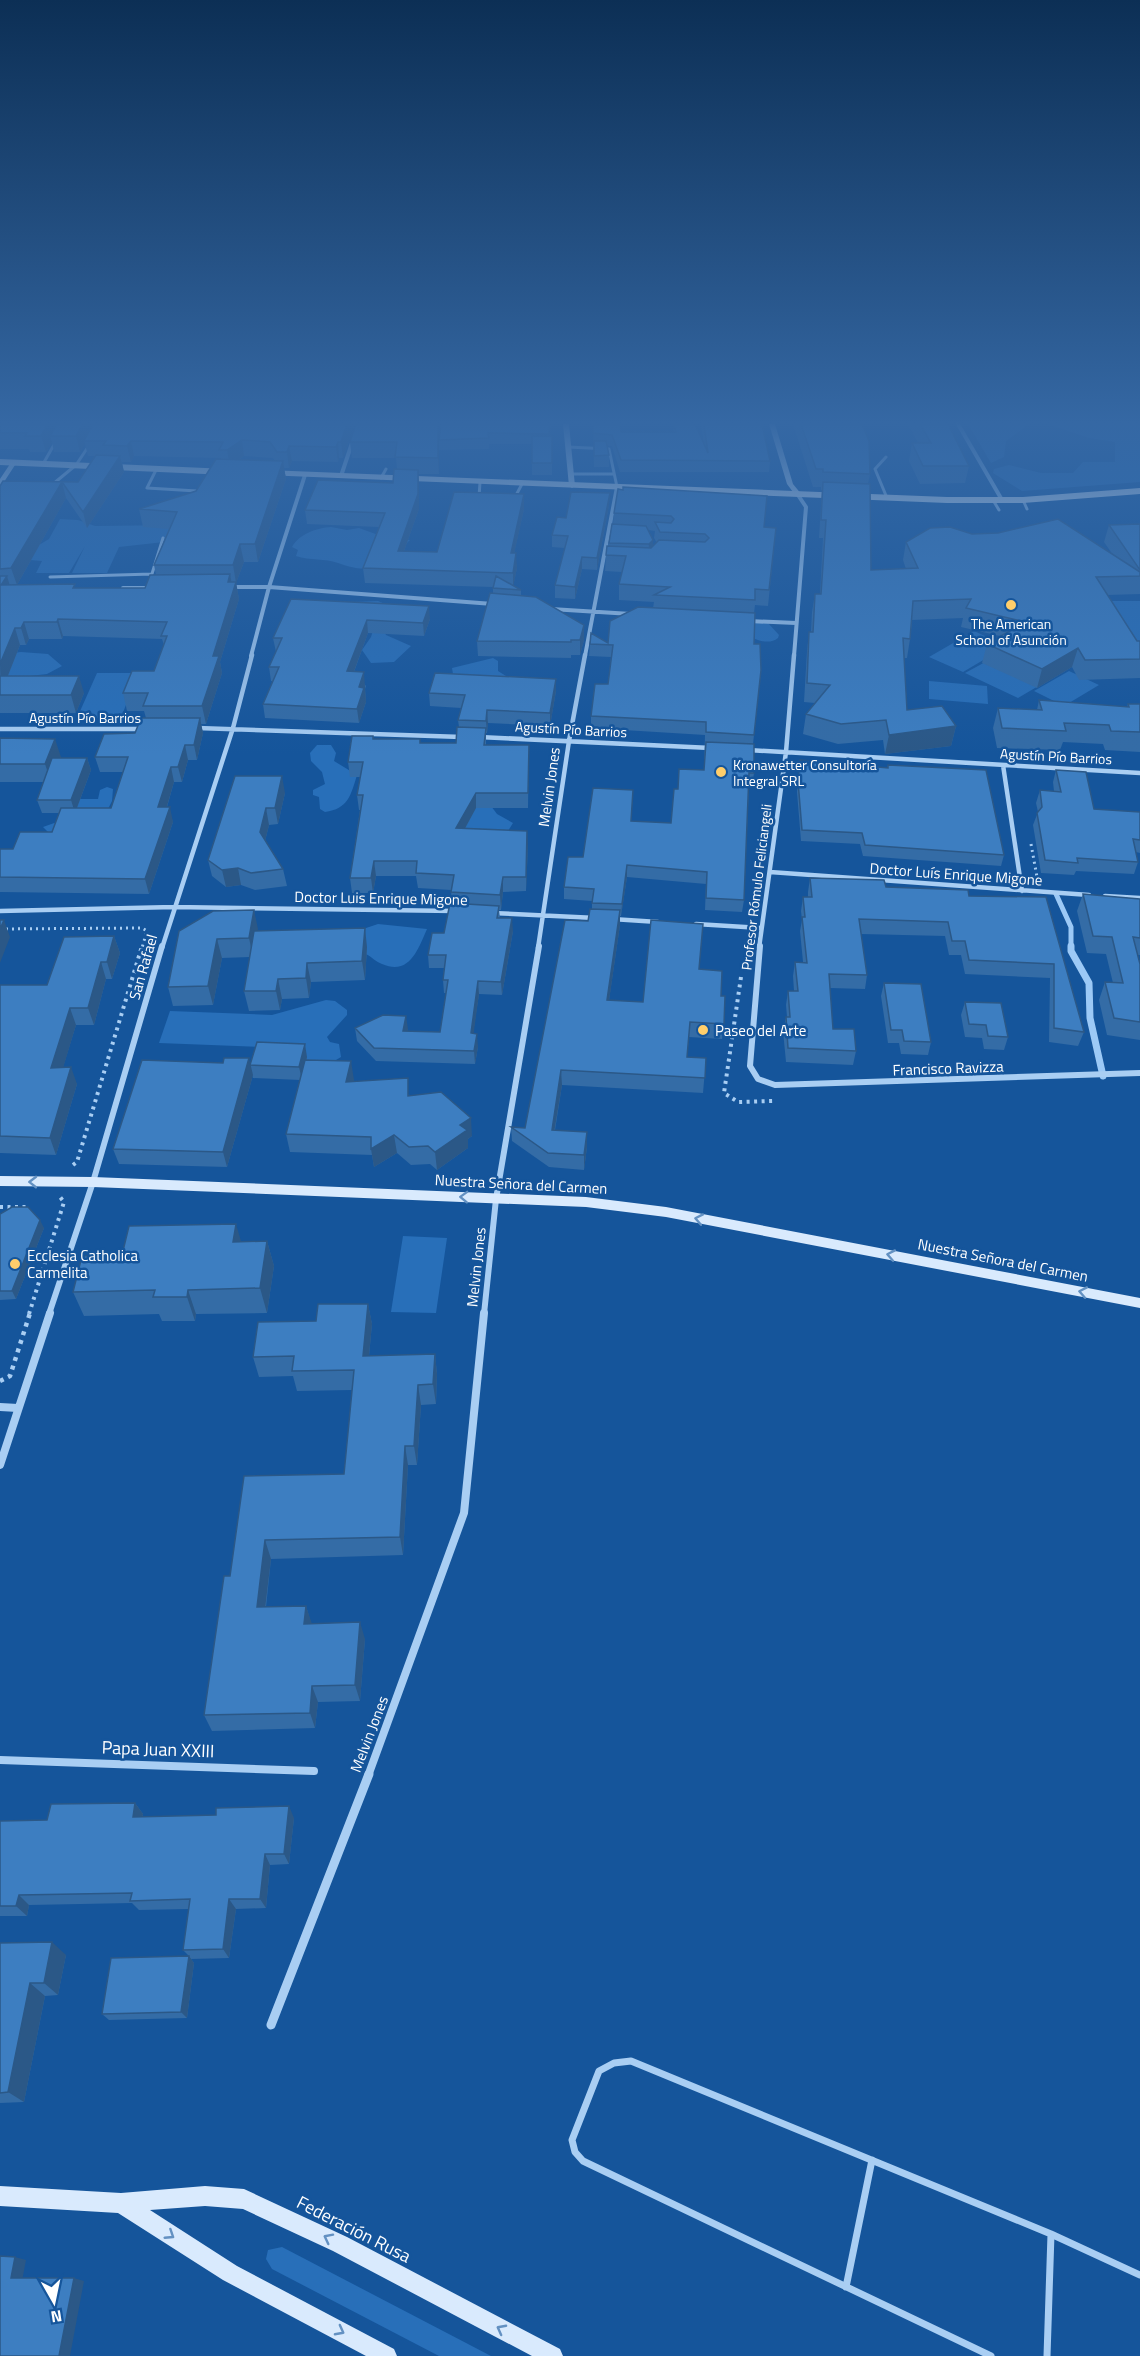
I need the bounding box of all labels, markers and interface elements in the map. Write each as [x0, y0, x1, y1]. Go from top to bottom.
marker: The American School of Asunción [1004, 598, 1018, 612]
place label: The American School of Asunción [955, 613, 1067, 650]
street label: Agustín Pío Barrios [29, 707, 141, 728]
street label: Agustín Pío Barrios [514, 716, 628, 742]
street label: Agustín Pío Barrios [999, 743, 1113, 769]
street label: Melvin Jones [532, 746, 566, 828]
place label: Kronawetter Consultoría Integral SRL [733, 754, 877, 791]
marker: Kronawetter Consultoría Integral SRL [714, 765, 728, 779]
street label: Profesor Rómulo Feliciangeli [735, 803, 777, 971]
street label: Doctor Luís Enrique Migone [869, 856, 1043, 892]
street label: Doctor Luis Enrique Migone [294, 885, 468, 911]
street label: San Rafael [123, 931, 163, 1003]
place label: Paseo del Arte [715, 1019, 806, 1042]
marker: Paseo del Arte [696, 1023, 710, 1037]
street label: Francisco Ravizza [892, 1055, 1004, 1081]
street label: Nuestra Señora del Carmen [434, 1168, 608, 1200]
one-way arrow [28, 1176, 37, 1188]
one-way arrow [459, 1191, 468, 1204]
one-way arrow [695, 1213, 704, 1225]
street label: Melvin Jones [460, 1226, 492, 1308]
street label: Nuestra Señora del Carmen [916, 1232, 1090, 1288]
place label: Ecclesia Catholica Carmelita [27, 1244, 138, 1284]
one-way arrow [886, 1249, 896, 1262]
marker: Ecclesia Catholica Carmelita [8, 1257, 22, 1271]
one-way arrow [1078, 1286, 1088, 1299]
street label: Melvin Jones [344, 1692, 394, 1776]
street label: Papa Juan XXIII [101, 1734, 215, 1764]
street label: Federación Rusa [292, 2189, 416, 2269]
one-way arrow [164, 2227, 175, 2238]
one-way arrow [324, 2234, 335, 2246]
north arrow [24, 2272, 84, 2332]
text: N [49, 2304, 64, 2330]
one-way arrow [333, 2324, 344, 2335]
one-way arrow [497, 2325, 507, 2336]

